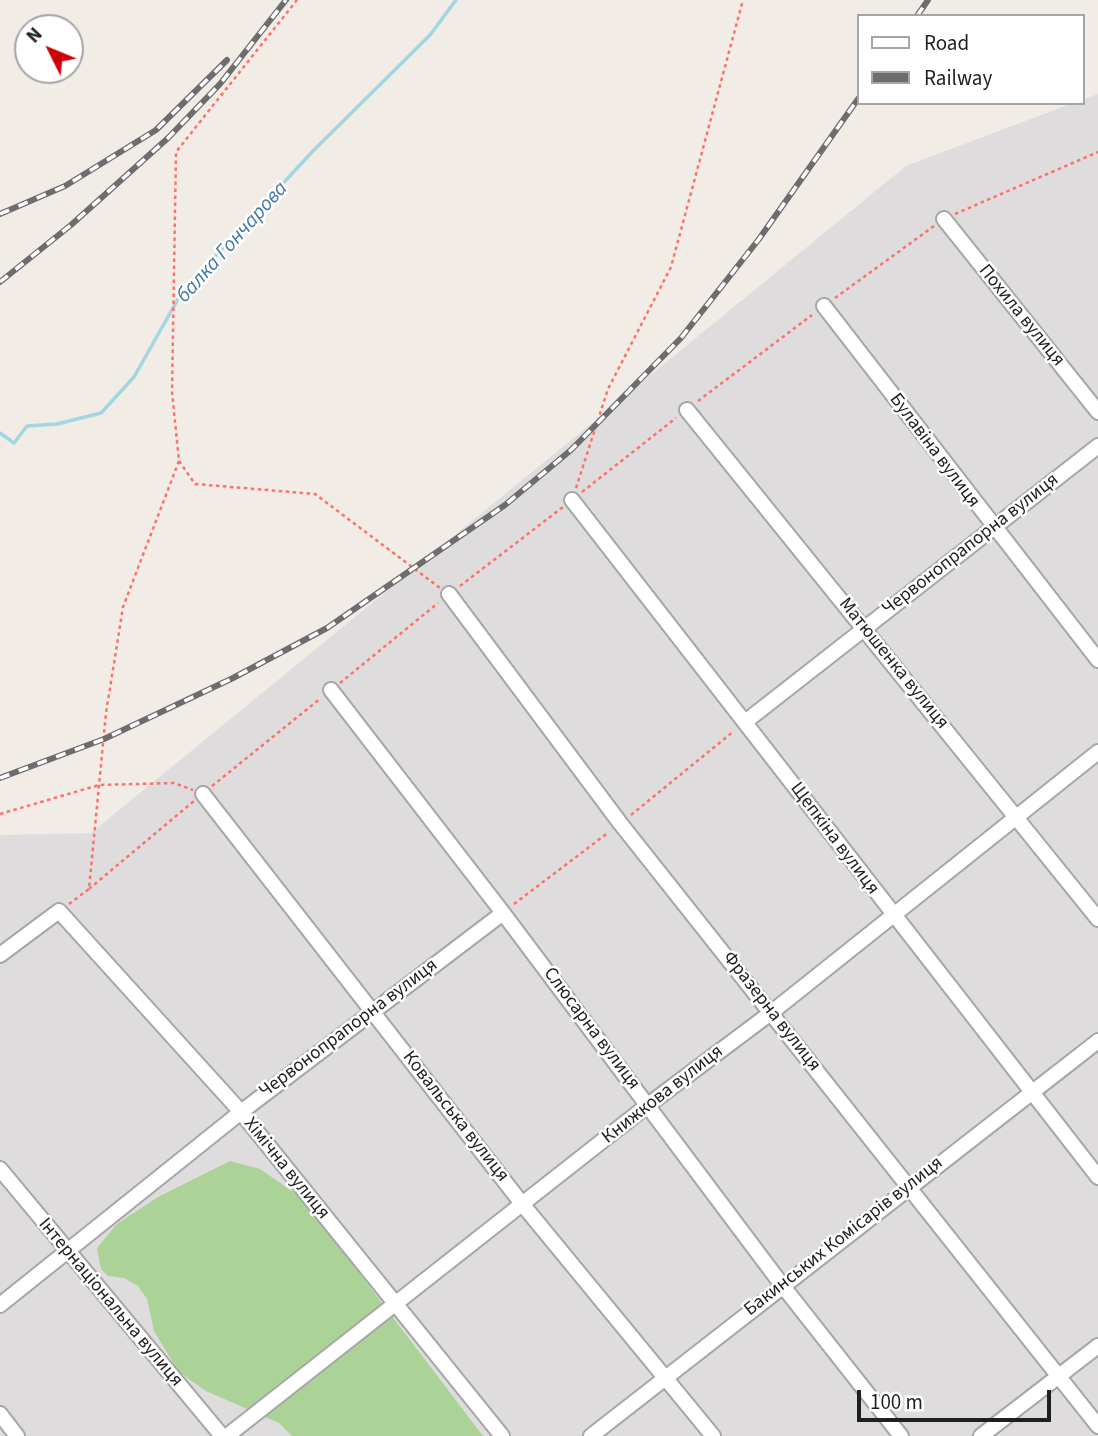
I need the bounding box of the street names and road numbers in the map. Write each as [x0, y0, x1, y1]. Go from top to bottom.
street label: Похила вулиця [973, 260, 1069, 372]
street label: Булавіна вулиця [884, 389, 984, 513]
street label: Червонопрапорна вулиця [878, 469, 1064, 621]
street label: Матюшенка вулиця [833, 594, 953, 734]
street label: Щепкіна вулиця [784, 778, 884, 900]
street label: Фразерна вулиця [717, 947, 825, 1077]
street label: Червонопрапорна вулиця [255, 954, 443, 1104]
street label: Слюсарна вулиця [538, 963, 644, 1095]
street label: Книжкова вулиця [598, 1041, 728, 1149]
street label: Ковальська вулиця [397, 1047, 513, 1187]
street label: Хімічна вулиця [238, 1113, 334, 1225]
street label: Бакинських Комісарів вулиця [740, 1152, 948, 1322]
street label: Інтернаціональна вулиця [33, 1214, 187, 1392]

